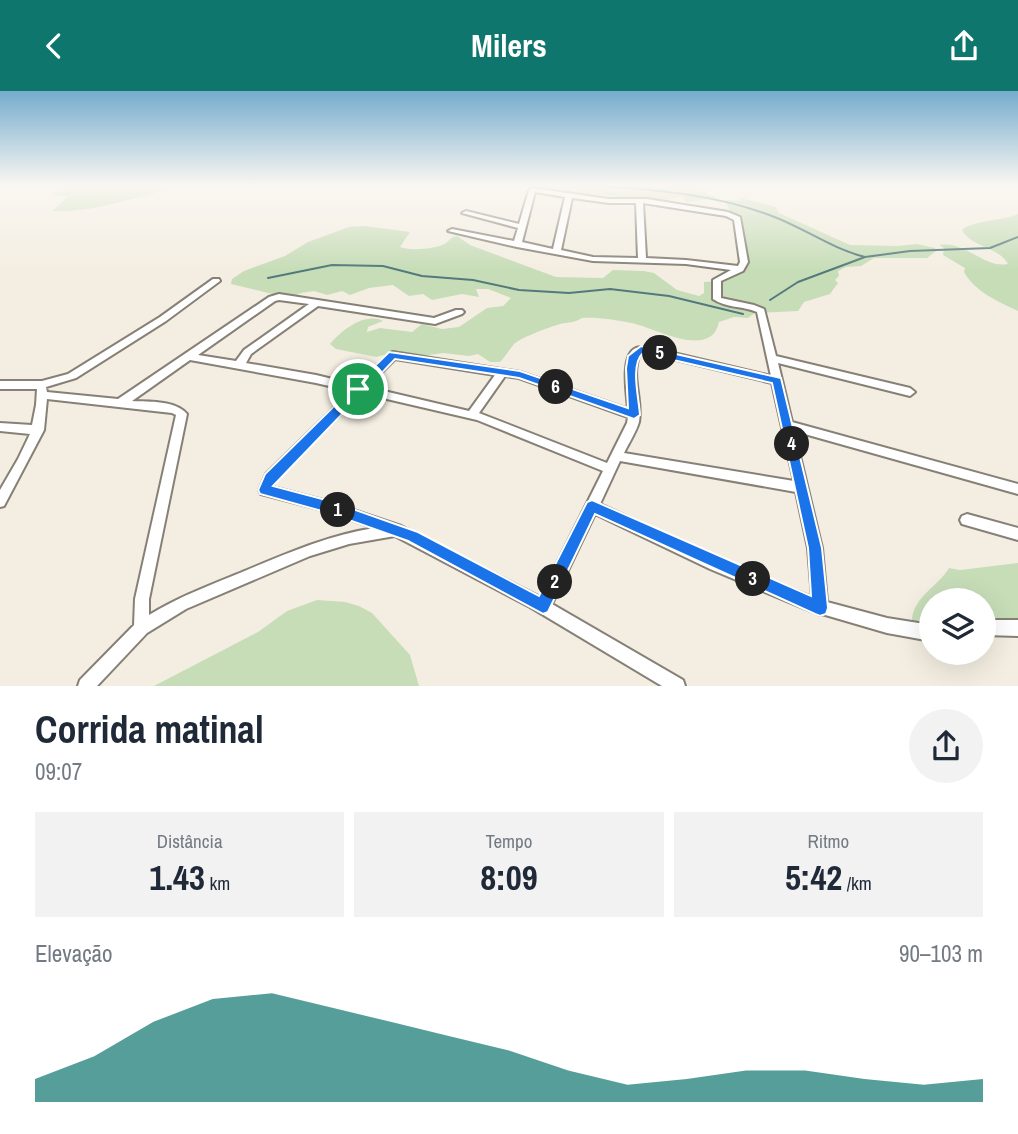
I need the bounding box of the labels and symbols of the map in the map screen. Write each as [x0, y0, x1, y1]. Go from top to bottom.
pin: 5 [642, 335, 678, 371]
pin [328, 359, 388, 419]
pin: 6 [538, 369, 574, 405]
pin: 4 [774, 427, 810, 461]
pin: 1 [320, 493, 356, 527]
pin: 3 [736, 561, 770, 596]
pin: 2 [538, 565, 572, 599]

